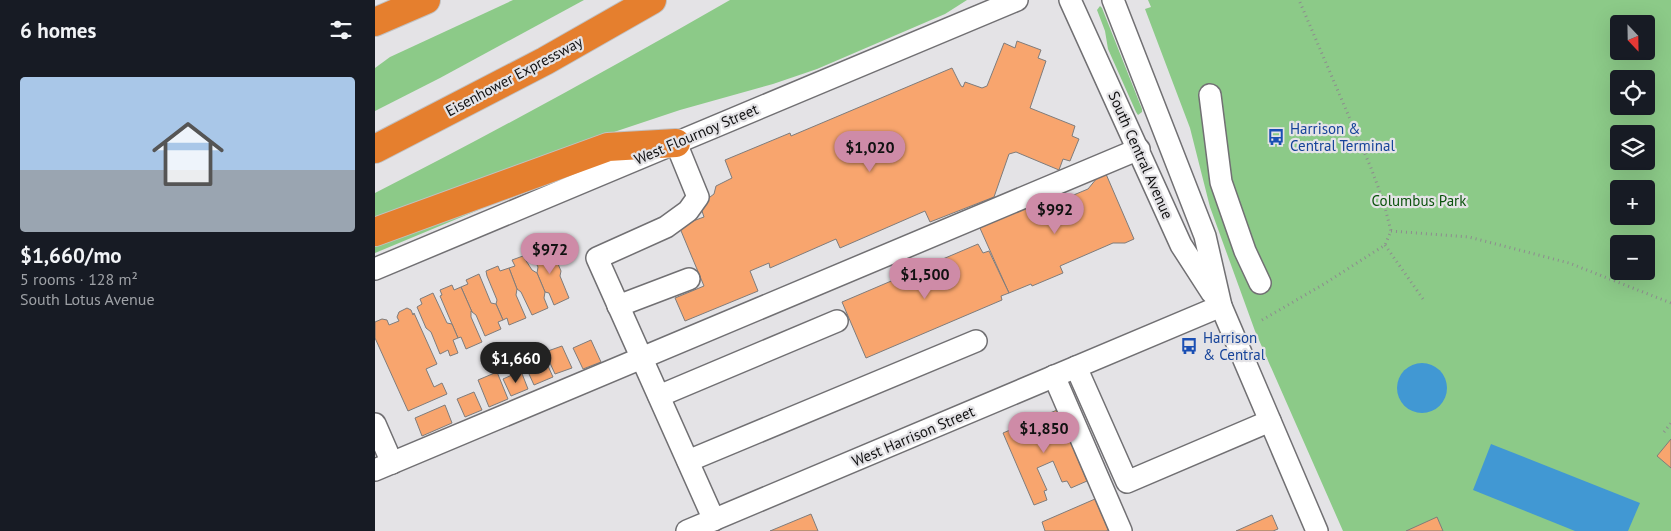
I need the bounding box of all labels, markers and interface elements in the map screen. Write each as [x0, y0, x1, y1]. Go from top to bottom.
north arrow [1610, 15, 1655, 60]
map controls [1610, 15, 1655, 280]
icon: filters [327, 16, 355, 44]
text: 6 homes [20, 17, 96, 44]
street label: Eisenhower Expressway [442, 32, 586, 120]
button: locate [1610, 70, 1655, 115]
street label: South Central Avenue [1104, 88, 1178, 222]
street label: West Flournoy Street [631, 99, 761, 169]
icon: home [143, 109, 233, 199]
place label: Harrison & Central Terminal [1290, 119, 1395, 155]
button: layers [1610, 125, 1655, 170]
bus stop icon: Harrison & Central Terminal [1266, 127, 1286, 147]
pin: $1,020 [829, 130, 911, 173]
text: $1,020 [845, 137, 895, 157]
button: + [1610, 180, 1655, 225]
park label: Columbus Park [1372, 191, 1467, 210]
pin: $992 [1025, 192, 1085, 235]
text: $992 [1037, 199, 1073, 219]
pin: $972 [520, 232, 580, 275]
button: − [1610, 235, 1655, 280]
text: $972 [532, 239, 568, 259]
text: $1,660/mo [20, 242, 122, 269]
pin: $1,500 [884, 258, 966, 300]
text: $1,500 [900, 264, 950, 284]
text: 5 rooms · 128 m² [20, 269, 138, 289]
text: South Lotus Avenue [20, 289, 155, 309]
place label: Harrison & Central [1203, 328, 1266, 364]
bus stop icon: Harrison & Central [1179, 336, 1199, 356]
pin: $1,660 [475, 342, 557, 384]
text: $1,660 [491, 348, 541, 368]
street label: West Harrison Street [849, 402, 977, 470]
pin: $1,850 [1003, 412, 1085, 454]
text: $1,850 [1019, 418, 1069, 438]

